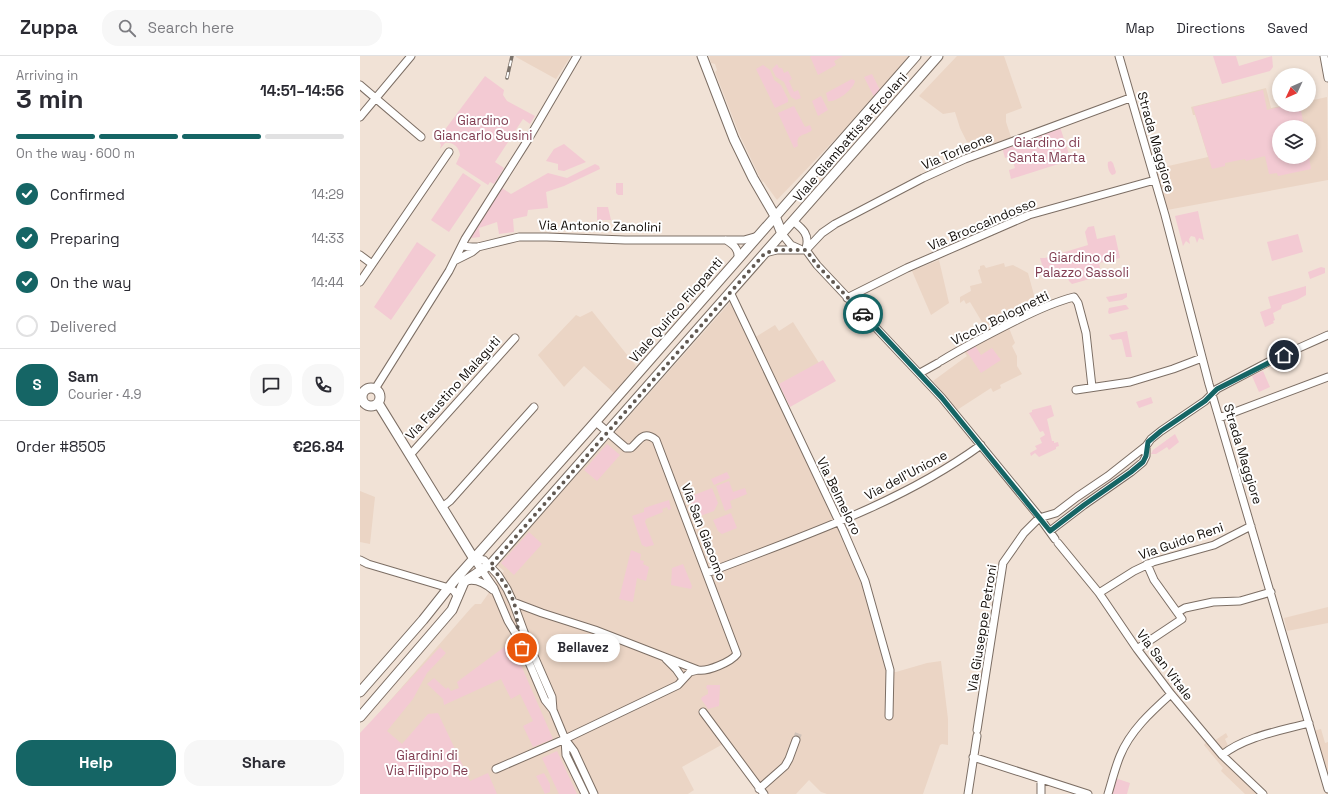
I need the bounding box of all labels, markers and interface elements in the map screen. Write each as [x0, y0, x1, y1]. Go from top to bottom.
search box [102, 10, 382, 46]
text: Zuppa [20, 15, 78, 40]
icon: search [116, 17, 138, 39]
text: Search here [148, 18, 234, 37]
text: Map [1125, 19, 1155, 37]
text: Directions [1177, 19, 1245, 37]
text: Saved [1267, 19, 1308, 37]
text: Arriving in [16, 67, 78, 84]
north arrow [1272, 68, 1316, 112]
map controls [1272, 68, 1316, 164]
street label: Viale Giambattista Ercolani [789, 69, 911, 205]
text: 14:51–14:56 [260, 81, 344, 100]
text: 3 min [16, 82, 84, 116]
street label: Strada Maggiore [1134, 90, 1178, 194]
park label: Giardino Giancarlo Susini [433, 112, 533, 144]
button: layers [1272, 120, 1316, 164]
street label: Via Torleone [919, 128, 995, 174]
park label: Giardino di Santa Marta [1008, 134, 1086, 166]
text: On the way · 600 m [16, 145, 135, 162]
icon: check [16, 183, 38, 205]
text: Confirmed [50, 185, 125, 204]
text: 14:29 [311, 186, 344, 203]
street label: Via Broccaindosso [925, 194, 1039, 254]
street label: Via Antonio Zanolini [539, 216, 661, 236]
icon: check [16, 227, 38, 249]
text: Preparing [50, 229, 120, 248]
text: 14:33 [311, 230, 344, 247]
park label: Giardino di Palazzo Sassoli [1035, 249, 1129, 281]
street label: Viale Quirico Filopanti [626, 254, 726, 366]
icon: check [16, 271, 38, 293]
text: On the way [50, 273, 131, 292]
text: 14:44 [311, 274, 344, 291]
street label: Vicolo Bolognetti [948, 287, 1052, 349]
courier [843, 294, 883, 334]
icon: car [852, 303, 874, 325]
text: Delivered [50, 317, 117, 336]
street label: Via Faustino Malaguti [402, 332, 504, 444]
pin [1267, 338, 1301, 372]
icon: home [1273, 344, 1295, 366]
button: chat [250, 364, 292, 406]
button: phone [302, 364, 344, 406]
text: Sam [68, 367, 99, 386]
text: S [32, 375, 42, 394]
text: Courier · 4.9 [68, 386, 142, 403]
street label: Strada Maggiore [1220, 402, 1266, 506]
text: Order #8505 [16, 437, 106, 456]
text: €26.84 [293, 437, 344, 456]
street label: Via dell'Unione [862, 446, 950, 504]
street label: Via Belmeloro [813, 454, 865, 538]
street label: Via San Giacomo [678, 481, 730, 583]
street label: Via Guido Reni [1136, 519, 1226, 563]
street label: Via Giuseppe Petroni [964, 563, 1000, 693]
street label: Via San Vitale [1133, 626, 1197, 704]
pin [505, 631, 539, 665]
callout: Bellavez [546, 634, 620, 662]
icon: bag [511, 637, 533, 659]
text: Bellavez [557, 639, 609, 656]
button: Help [16, 740, 176, 786]
button: Share [184, 740, 344, 786]
park label: Giardini di Via Filippo Re [386, 747, 468, 779]

